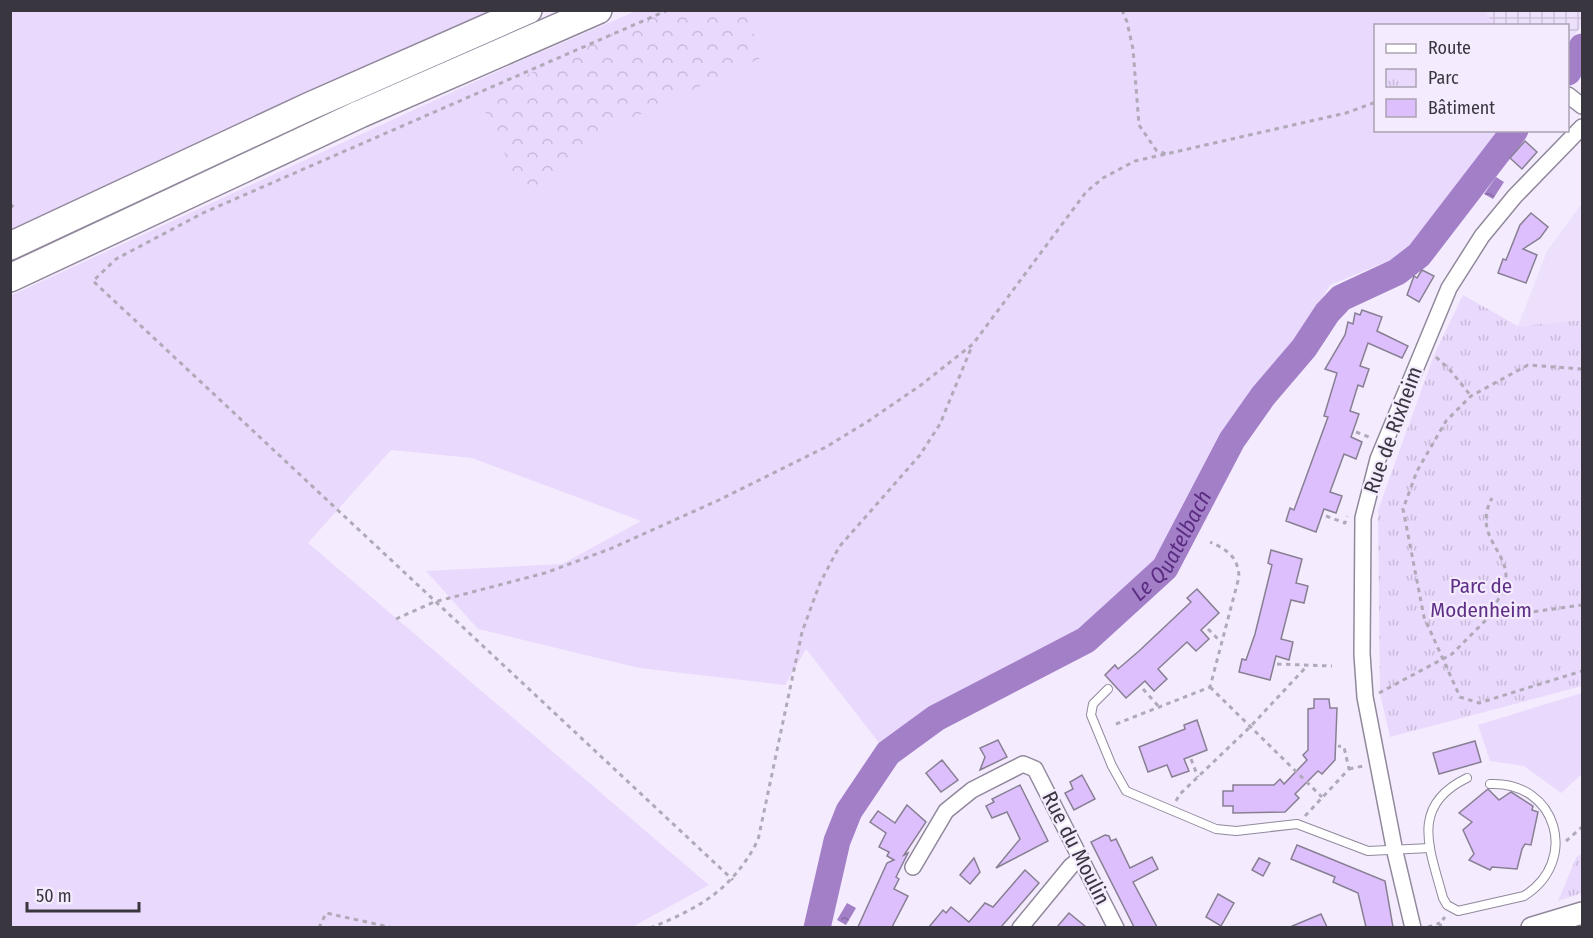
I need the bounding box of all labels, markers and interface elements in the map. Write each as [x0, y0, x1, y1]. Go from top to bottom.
legend [1374, 24, 1569, 132]
text: Route [1428, 37, 1471, 59]
text: Parc [1428, 67, 1459, 89]
text: Bâtiment [1428, 97, 1495, 119]
street label: Rue de Rixheim [1358, 363, 1428, 497]
water label: Le Quatelbach [1125, 486, 1217, 607]
park label: Parc de Modenheim [1430, 573, 1532, 623]
street label: Rue du Moulin [1036, 787, 1116, 909]
scale bar [27, 875, 140, 913]
text: 50 m [36, 885, 72, 907]

